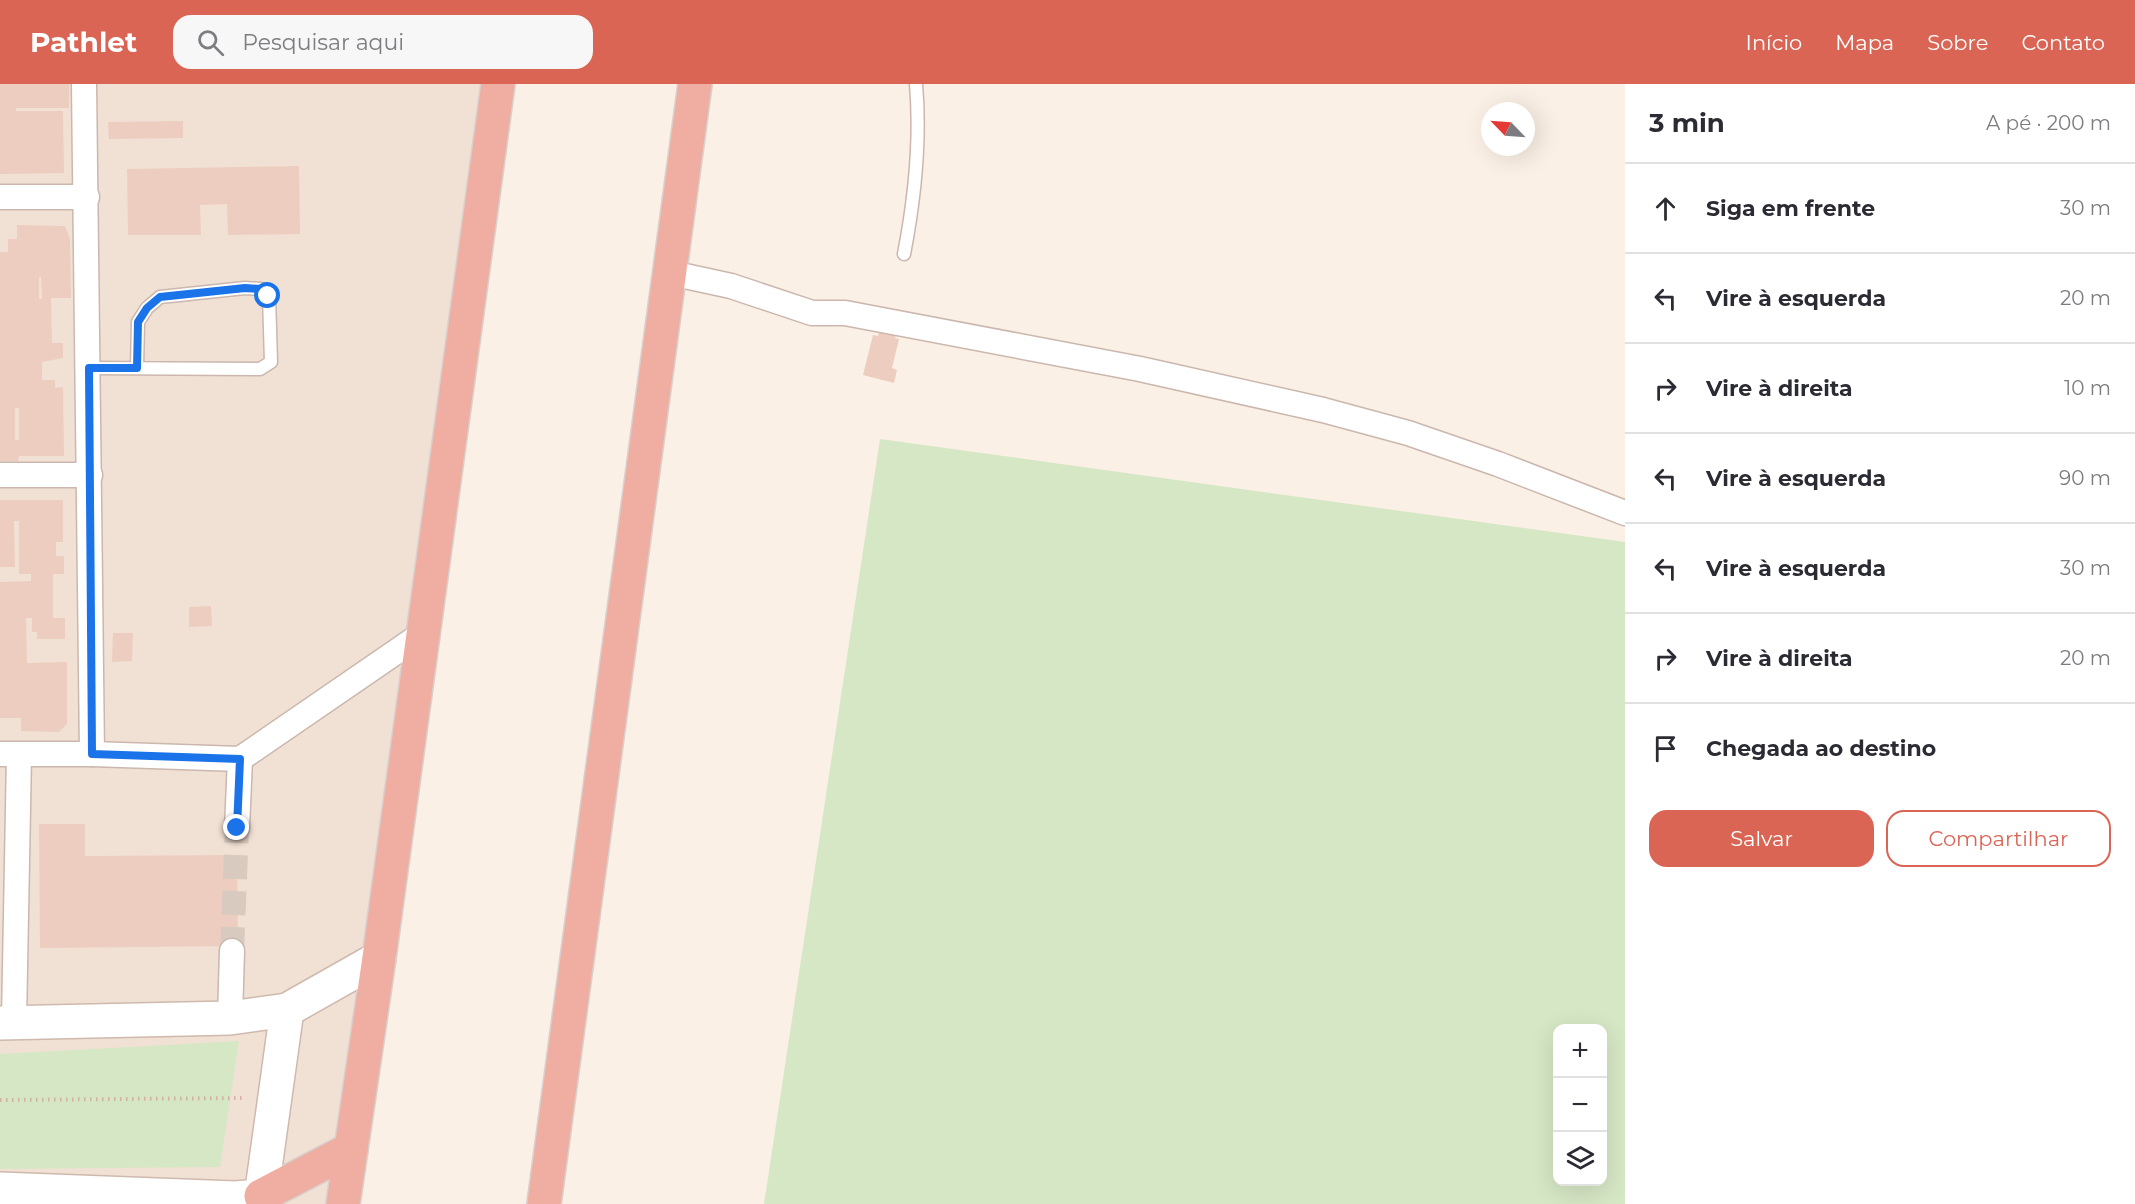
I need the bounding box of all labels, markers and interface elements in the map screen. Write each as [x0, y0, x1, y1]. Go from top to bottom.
search box [173, 15, 593, 69]
text: Pathlet [30, 25, 137, 59]
icon: search [194, 26, 227, 59]
text: Pesquisar aqui [242, 29, 404, 56]
text: Início [1746, 30, 1802, 55]
text: Mapa [1835, 30, 1894, 55]
text: Sobre [1927, 30, 1988, 55]
text: Contato [2021, 30, 2105, 55]
north arrow [1481, 102, 1535, 156]
text: 3 min [1649, 107, 1725, 139]
text: A pé · 200 m [1986, 111, 2111, 135]
icon: ahead [1649, 192, 1682, 225]
text: Siga em frente [1706, 195, 1875, 222]
text: 30 m [2060, 196, 2111, 220]
route start [254, 282, 280, 308]
icon: left [1649, 282, 1682, 315]
text: Vire à esquerda [1706, 285, 1886, 312]
text: 20 m [2060, 286, 2111, 310]
icon: right [1649, 372, 1682, 405]
text: Vire à direita [1706, 375, 1853, 402]
text: 10 m [2064, 376, 2111, 400]
icon: left [1649, 462, 1682, 495]
text: Vire à esquerda [1706, 465, 1886, 492]
text: 90 m [2059, 466, 2111, 490]
icon: left [1649, 552, 1682, 585]
text: Vire à esquerda [1706, 555, 1886, 582]
text: 30 m [2060, 556, 2111, 580]
icon: right [1649, 642, 1682, 675]
text: Vire à direita [1706, 645, 1853, 672]
text: 20 m [2060, 646, 2111, 670]
icon: arrive [1649, 732, 1682, 765]
text: Chegada ao destino [1706, 735, 1936, 762]
button: Salvar [1649, 810, 1874, 867]
button: Compartilhar [1886, 810, 2111, 867]
route end [223, 814, 249, 840]
map controls [1553, 1024, 1607, 1186]
button: + [1553, 1024, 1607, 1078]
button: − [1553, 1078, 1607, 1132]
button: layers [1553, 1132, 1607, 1186]

